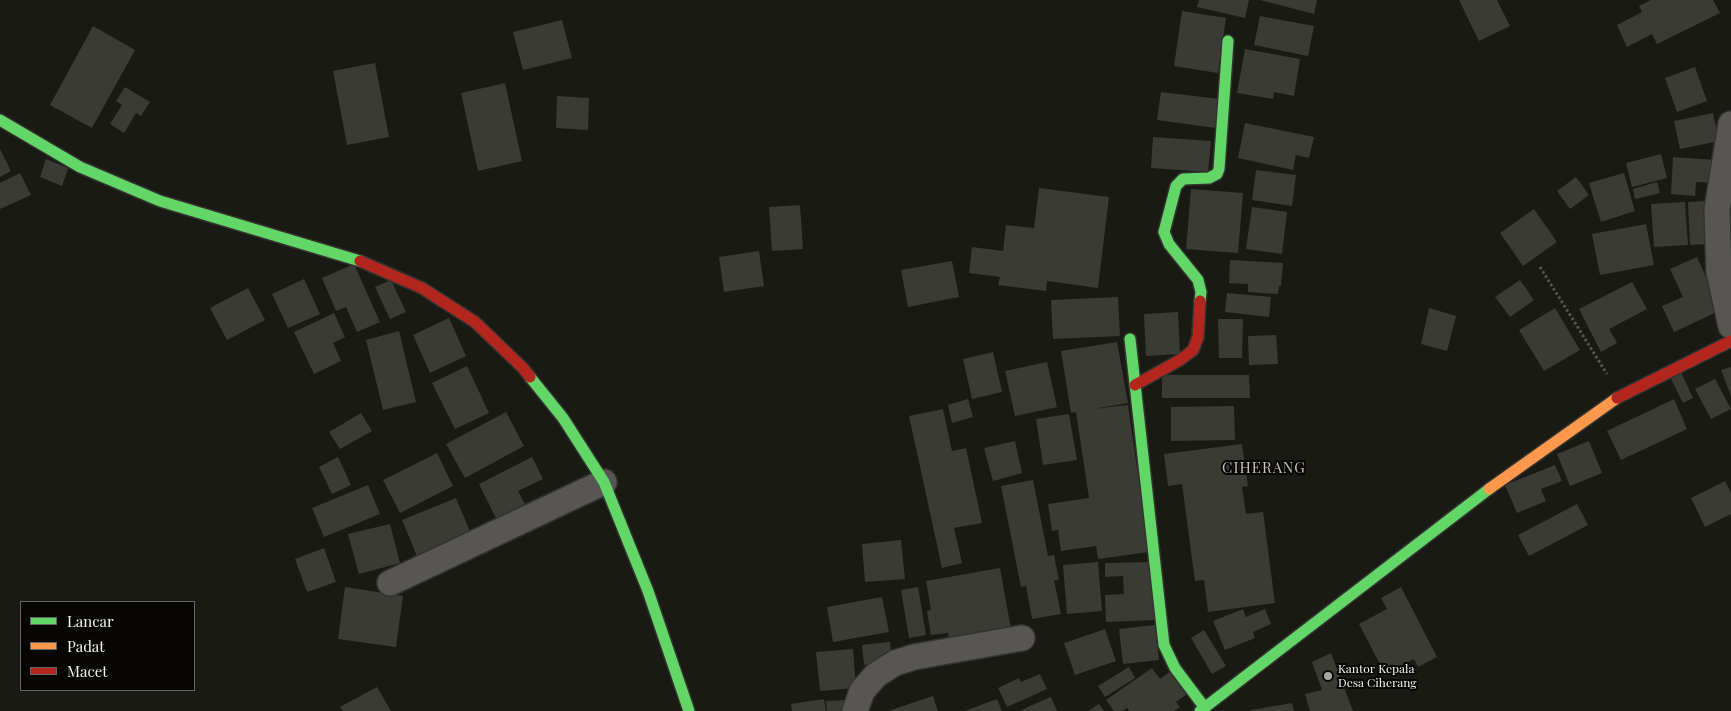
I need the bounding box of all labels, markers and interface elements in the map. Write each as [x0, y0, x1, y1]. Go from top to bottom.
district label: CIHERANG [1221, 459, 1307, 477]
legend [20, 601, 195, 691]
text: Lancar [67, 611, 114, 631]
text: Padat [67, 636, 105, 656]
text: Macet [67, 661, 108, 681]
place label: Kantor Kepala Desa Ciherang [1338, 662, 1417, 690]
marker: Kantor Kepala Desa Ciherang [1322, 670, 1334, 682]

